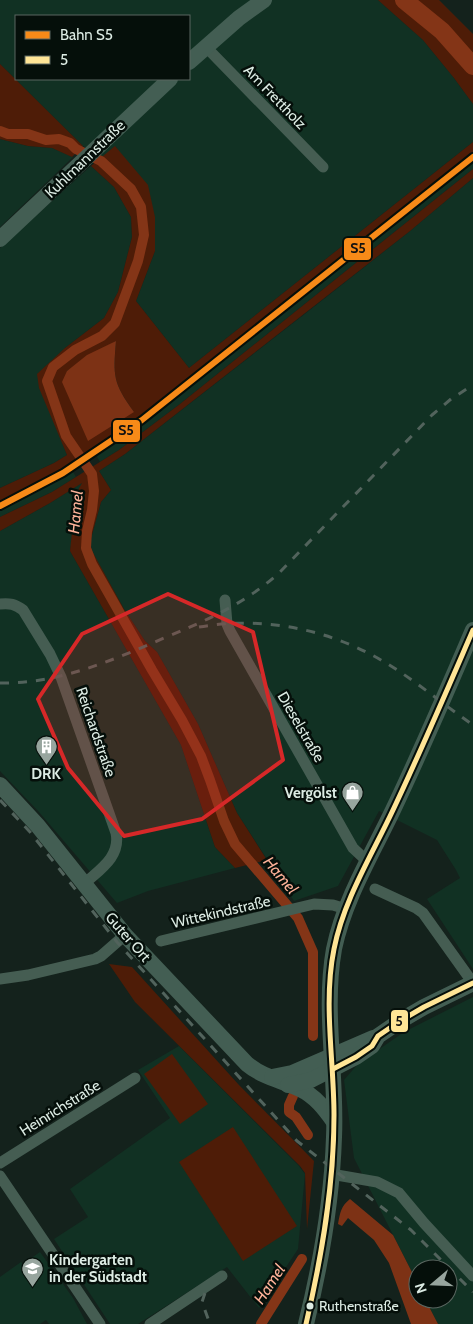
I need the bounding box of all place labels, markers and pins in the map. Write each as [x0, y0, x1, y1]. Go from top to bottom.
building icon: DRK [34, 734, 58, 765]
place label: DRK [31, 765, 61, 783]
shop icon: Vergölst [341, 781, 365, 812]
place label: Vergölst [284, 784, 337, 802]
place label: Kindergarten in der Südstadt [49, 1251, 147, 1286]
school or university icon: Kindergarten in der Südstadt [21, 1257, 45, 1288]
place label: Ruthenstraße [319, 1297, 399, 1315]
marker: Ruthenstraße [305, 1301, 315, 1311]

